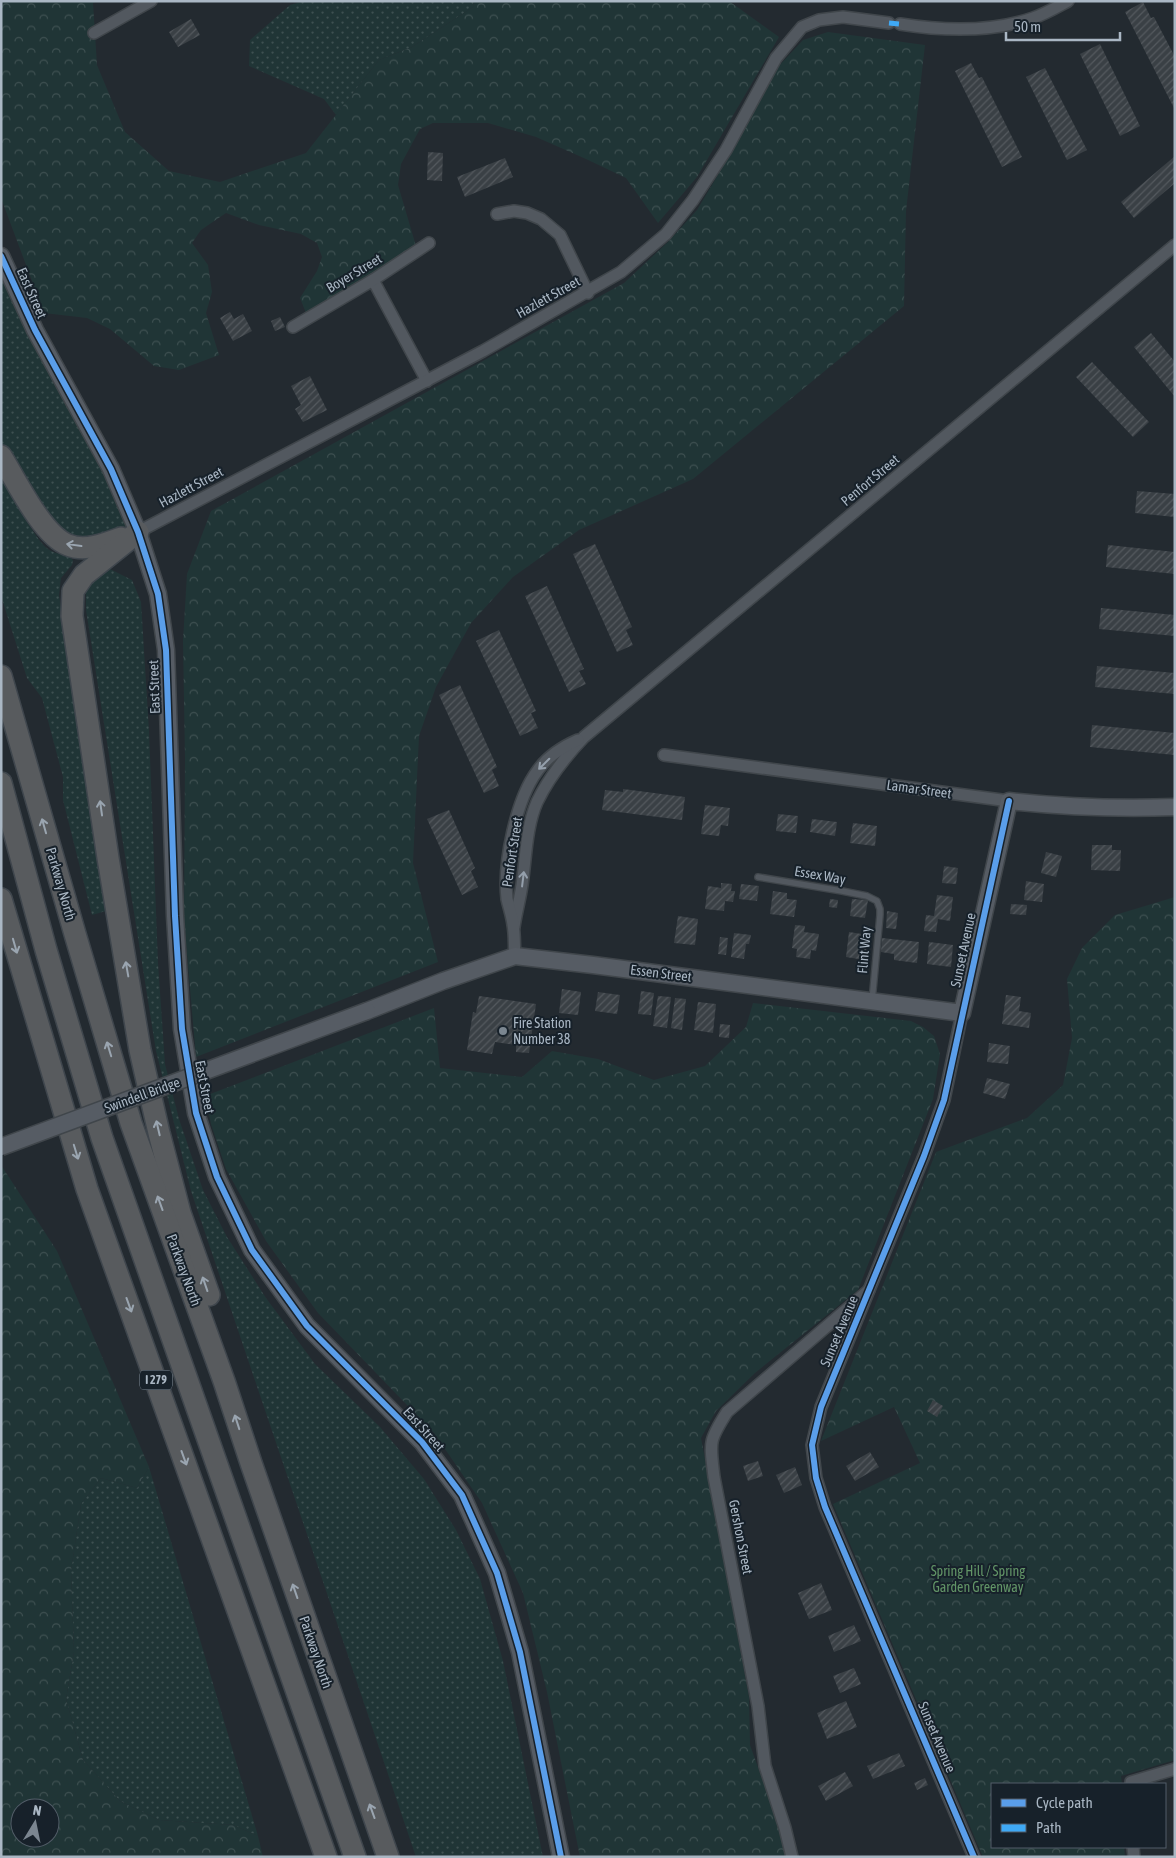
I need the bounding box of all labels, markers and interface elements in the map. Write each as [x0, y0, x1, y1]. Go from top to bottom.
scale bar [1006, 10, 1120, 42]
text: 50 m [1014, 18, 1041, 35]
street label: Boyer Street [323, 250, 385, 296]
street label: East Street [14, 265, 50, 321]
street label: Hazlett Street [513, 273, 583, 321]
street label: Penfort Street [838, 451, 902, 509]
street label: Hazlett Street [156, 463, 226, 511]
one-way arrow [67, 540, 83, 550]
street label: East Street [145, 660, 163, 714]
one-way arrow [538, 758, 550, 770]
street label: Lamar Street [886, 777, 952, 801]
one-way arrow [95, 801, 105, 817]
street label: Penfort Street [499, 816, 525, 888]
one-way arrow [39, 818, 48, 834]
street label: Parkway North [43, 846, 79, 922]
street label: Essex Way [793, 863, 847, 887]
one-way arrow [518, 871, 528, 887]
street label: Sunset Avenue [947, 911, 979, 989]
street label: Flint Way [854, 926, 874, 974]
one-way arrow [10, 937, 20, 953]
one-way arrow [121, 961, 131, 977]
street label: Essen Street [629, 961, 693, 985]
place label: Fire Station Number 38 [513, 1015, 571, 1047]
marker: Fire Station Number 38 [497, 1025, 509, 1037]
one-way arrow [104, 1041, 114, 1057]
street label: East Street [192, 1059, 218, 1115]
street label: Swindell Bridge [102, 1074, 182, 1116]
one-way arrow [153, 1121, 162, 1137]
one-way arrow [72, 1143, 82, 1159]
one-way arrow [155, 1196, 164, 1211]
street label: Parkway North [164, 1232, 204, 1308]
one-way arrow [200, 1276, 209, 1292]
street label: Sunset Avenue [817, 1293, 861, 1369]
one-way arrow [125, 1297, 134, 1312]
road number: I 279 [140, 1370, 172, 1390]
street label: East Street [400, 1404, 448, 1454]
one-way arrow [232, 1414, 242, 1430]
one-way arrow [180, 1450, 189, 1465]
street label: Gershon Street [726, 1498, 756, 1576]
park label: Spring Hill / Spring Garden Greenway [931, 1563, 1025, 1595]
one-way arrow [290, 1584, 299, 1599]
street label: Parkway North [296, 1614, 336, 1690]
street label: Sunset Avenue [915, 1699, 959, 1775]
legend [991, 1783, 1166, 1848]
text: Cycle path [1036, 1794, 1093, 1811]
north arrow [10, 1798, 60, 1848]
text: N [32, 1802, 43, 1819]
one-way arrow [367, 1804, 376, 1819]
text: Path [1036, 1819, 1062, 1836]

